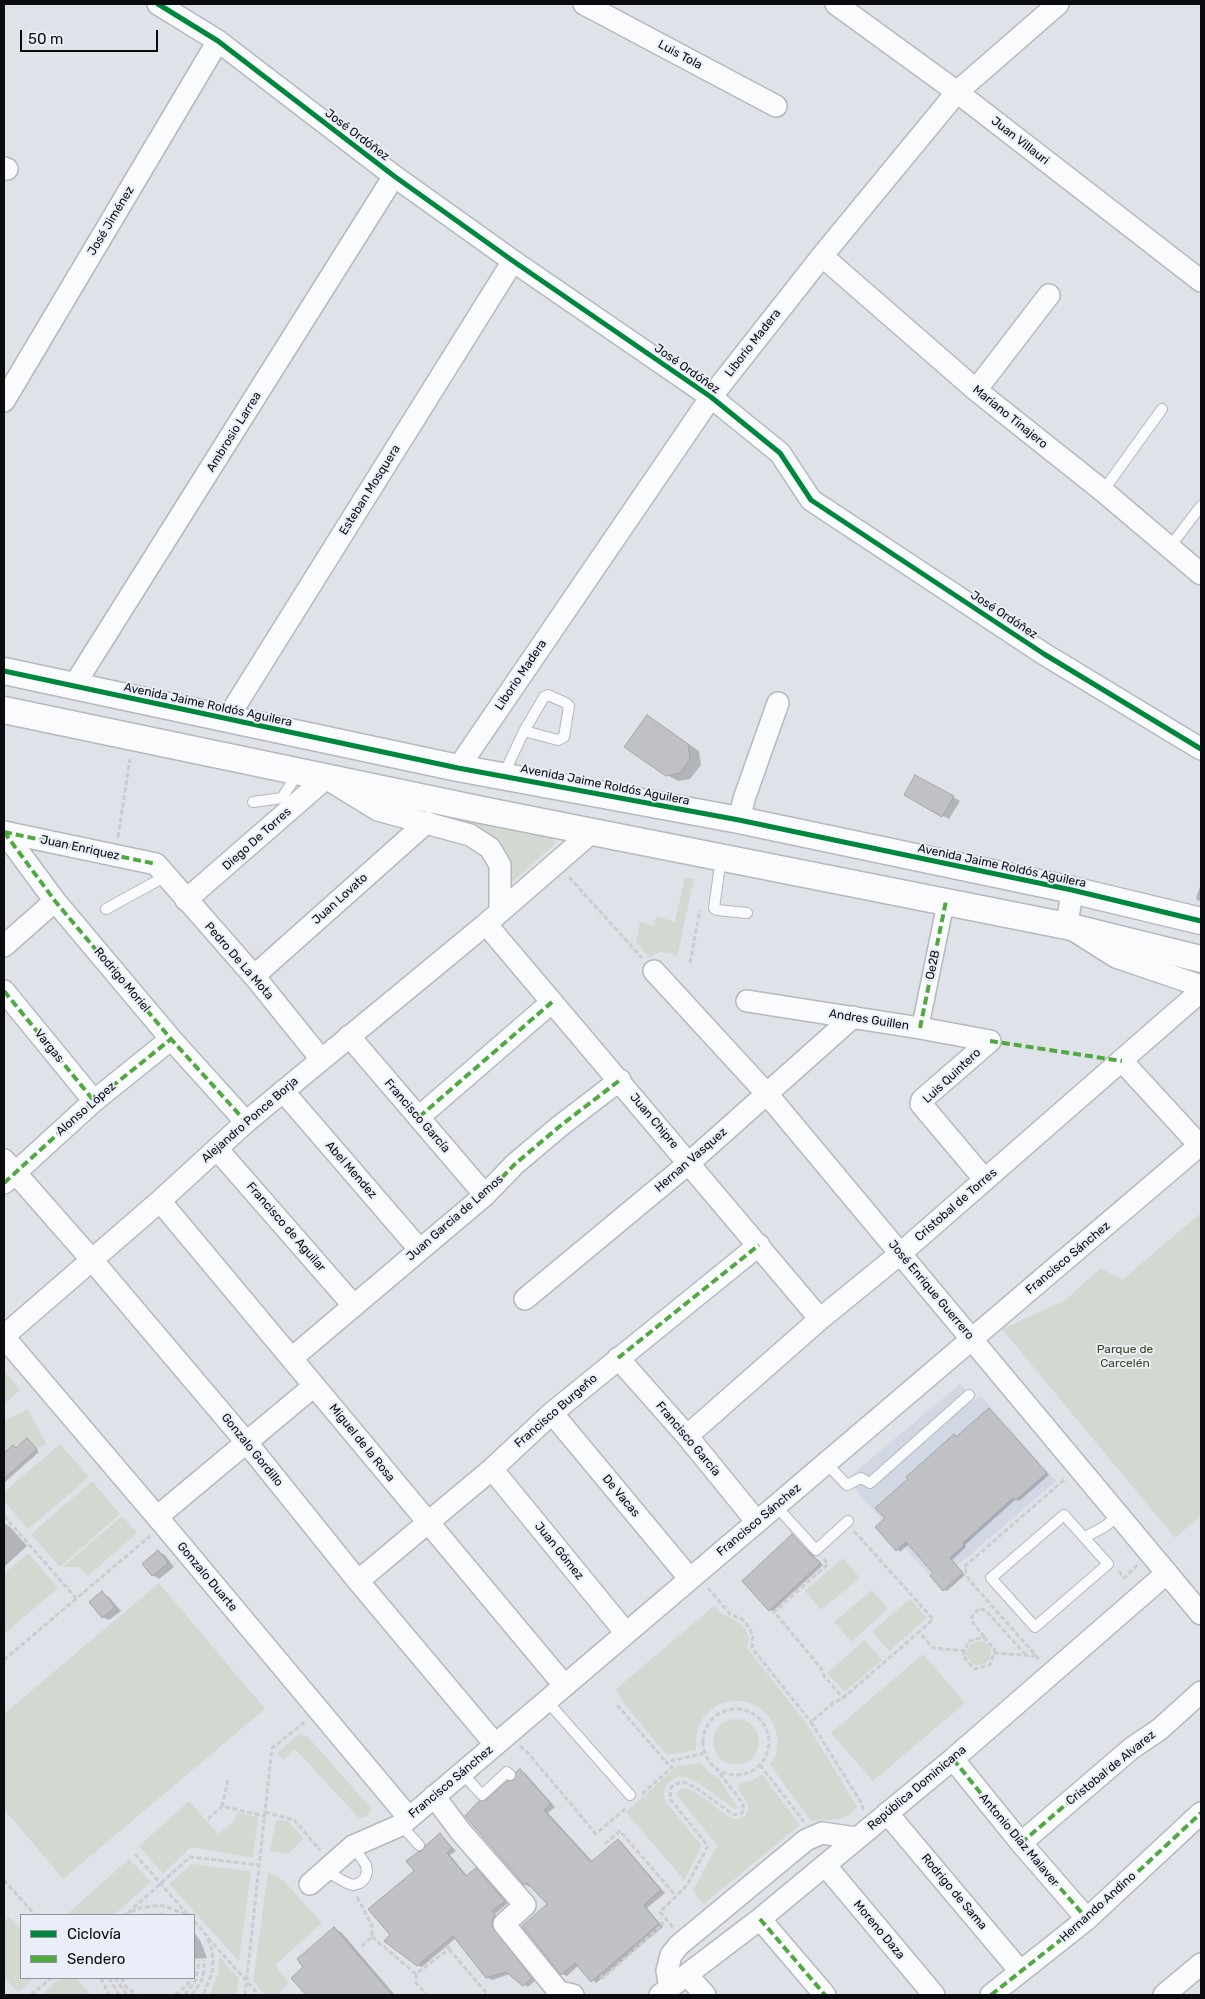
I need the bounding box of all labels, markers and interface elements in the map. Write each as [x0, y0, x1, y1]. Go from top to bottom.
scale bar [22, 20, 160, 52]
text: 50 m [28, 30, 63, 48]
street label: Luis Tola [655, 37, 705, 73]
street label: José Ordóñez [322, 106, 392, 164]
street label: Juan Villauri [988, 114, 1052, 168]
street label: José Jiménez [85, 184, 137, 258]
street label: Liborio Madera [722, 306, 784, 380]
street label: José Ordóñez [651, 341, 723, 397]
street label: Mariano Tinajero [970, 382, 1050, 452]
street label: Ambrosio Larrea [204, 389, 264, 475]
street label: Esteban Mosquera [336, 442, 404, 538]
street label: José Ordóñez [968, 588, 1040, 642]
street label: Liborio Madera [492, 637, 550, 713]
street label: Avenida Jaime Roldós Aguilera [122, 680, 294, 730]
street label: Avenida Jaime Roldós Aguilera [519, 762, 691, 808]
street label: Diego De Torres [220, 804, 294, 874]
street label: Juan Enriquez [39, 833, 121, 863]
street label: Avenida Jaime Roldós Aguilera [916, 841, 1088, 891]
street label: Juan Lovato [309, 870, 371, 928]
street label: Pedro De La Mota [202, 919, 276, 1003]
street label: Rodrigo Moriel [91, 945, 153, 1015]
street label: Oe2B [923, 949, 943, 981]
street label: Andres Guillen [828, 1007, 910, 1033]
street label: Vargas [31, 1027, 67, 1065]
street label: Luis Quintero [920, 1046, 984, 1106]
street label: Alejandro Ponce Borja [199, 1074, 301, 1166]
street label: Francisco García [381, 1076, 453, 1156]
street label: Alonso López [53, 1079, 119, 1139]
street label: Juan Chipre [627, 1090, 681, 1152]
street label: Hernan Vasquez [652, 1125, 730, 1195]
street label: Abel Mendez [322, 1138, 380, 1202]
street label: Cristobal de Torres [912, 1165, 1000, 1245]
street label: Juan Garcia de Lemos [404, 1172, 506, 1264]
street label: Francisco de Aguilar [243, 1179, 329, 1275]
street label: Francisco Sánchez [1023, 1219, 1113, 1297]
street label: José Enrique Guerrero [885, 1237, 977, 1343]
park label: Parque de Carcelén [1097, 1343, 1153, 1371]
street label: Francisco Burgeño [512, 1371, 600, 1451]
street label: Francisco García [653, 1399, 723, 1479]
street label: Miguel de la Rosa [326, 1401, 398, 1485]
street label: Gonzalo Gordillo [218, 1410, 286, 1490]
street label: De Vacas [599, 1472, 643, 1520]
street label: Francisco Sánchez [714, 1481, 804, 1559]
street label: Juan Gómez [531, 1519, 587, 1583]
street label: Gonzalo Duarte [174, 1539, 240, 1615]
street label: Cristobal de Alvarez [1063, 1728, 1159, 1808]
street label: Francisco Sánchez [406, 1743, 496, 1821]
street label: República Dominicana [865, 1743, 969, 1833]
street label: Antonio Díaz Malaver [976, 1791, 1062, 1889]
street label: Rodrigo de Sama [918, 1851, 990, 1933]
street label: Hernando Andino [1057, 1869, 1139, 1945]
street label: Moreno Daza [850, 1898, 908, 1962]
legend [20, 1914, 195, 1979]
text: Ciclovía [67, 1925, 121, 1943]
text: Sendero [67, 1950, 125, 1968]

